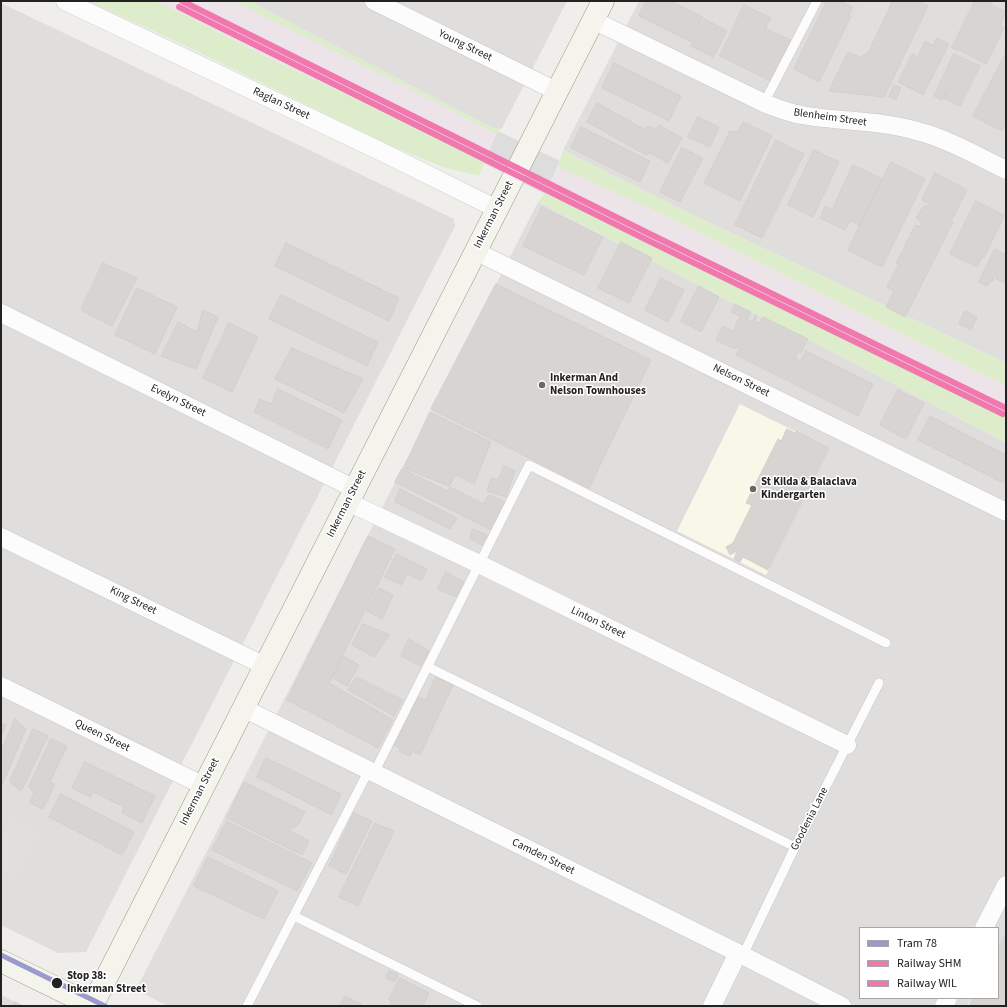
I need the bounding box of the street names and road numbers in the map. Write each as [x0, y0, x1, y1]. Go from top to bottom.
street label: Young Street [436, 27, 494, 65]
street label: Raglan Street [250, 85, 312, 123]
street label: Blenheim Street [793, 106, 867, 130]
street label: Inkerman Street [471, 179, 517, 251]
street label: Nelson Street [710, 362, 772, 400]
street label: Evelyn Street [148, 382, 208, 420]
street label: Inkerman Street [324, 468, 370, 540]
street label: King Street [107, 584, 159, 618]
street label: Linton Street [568, 604, 628, 642]
street label: Queen Street [72, 717, 132, 755]
street label: Inkerman Street [177, 756, 223, 828]
street label: Goodenia Lane [788, 785, 832, 853]
street label: Camden Street [509, 836, 577, 878]

